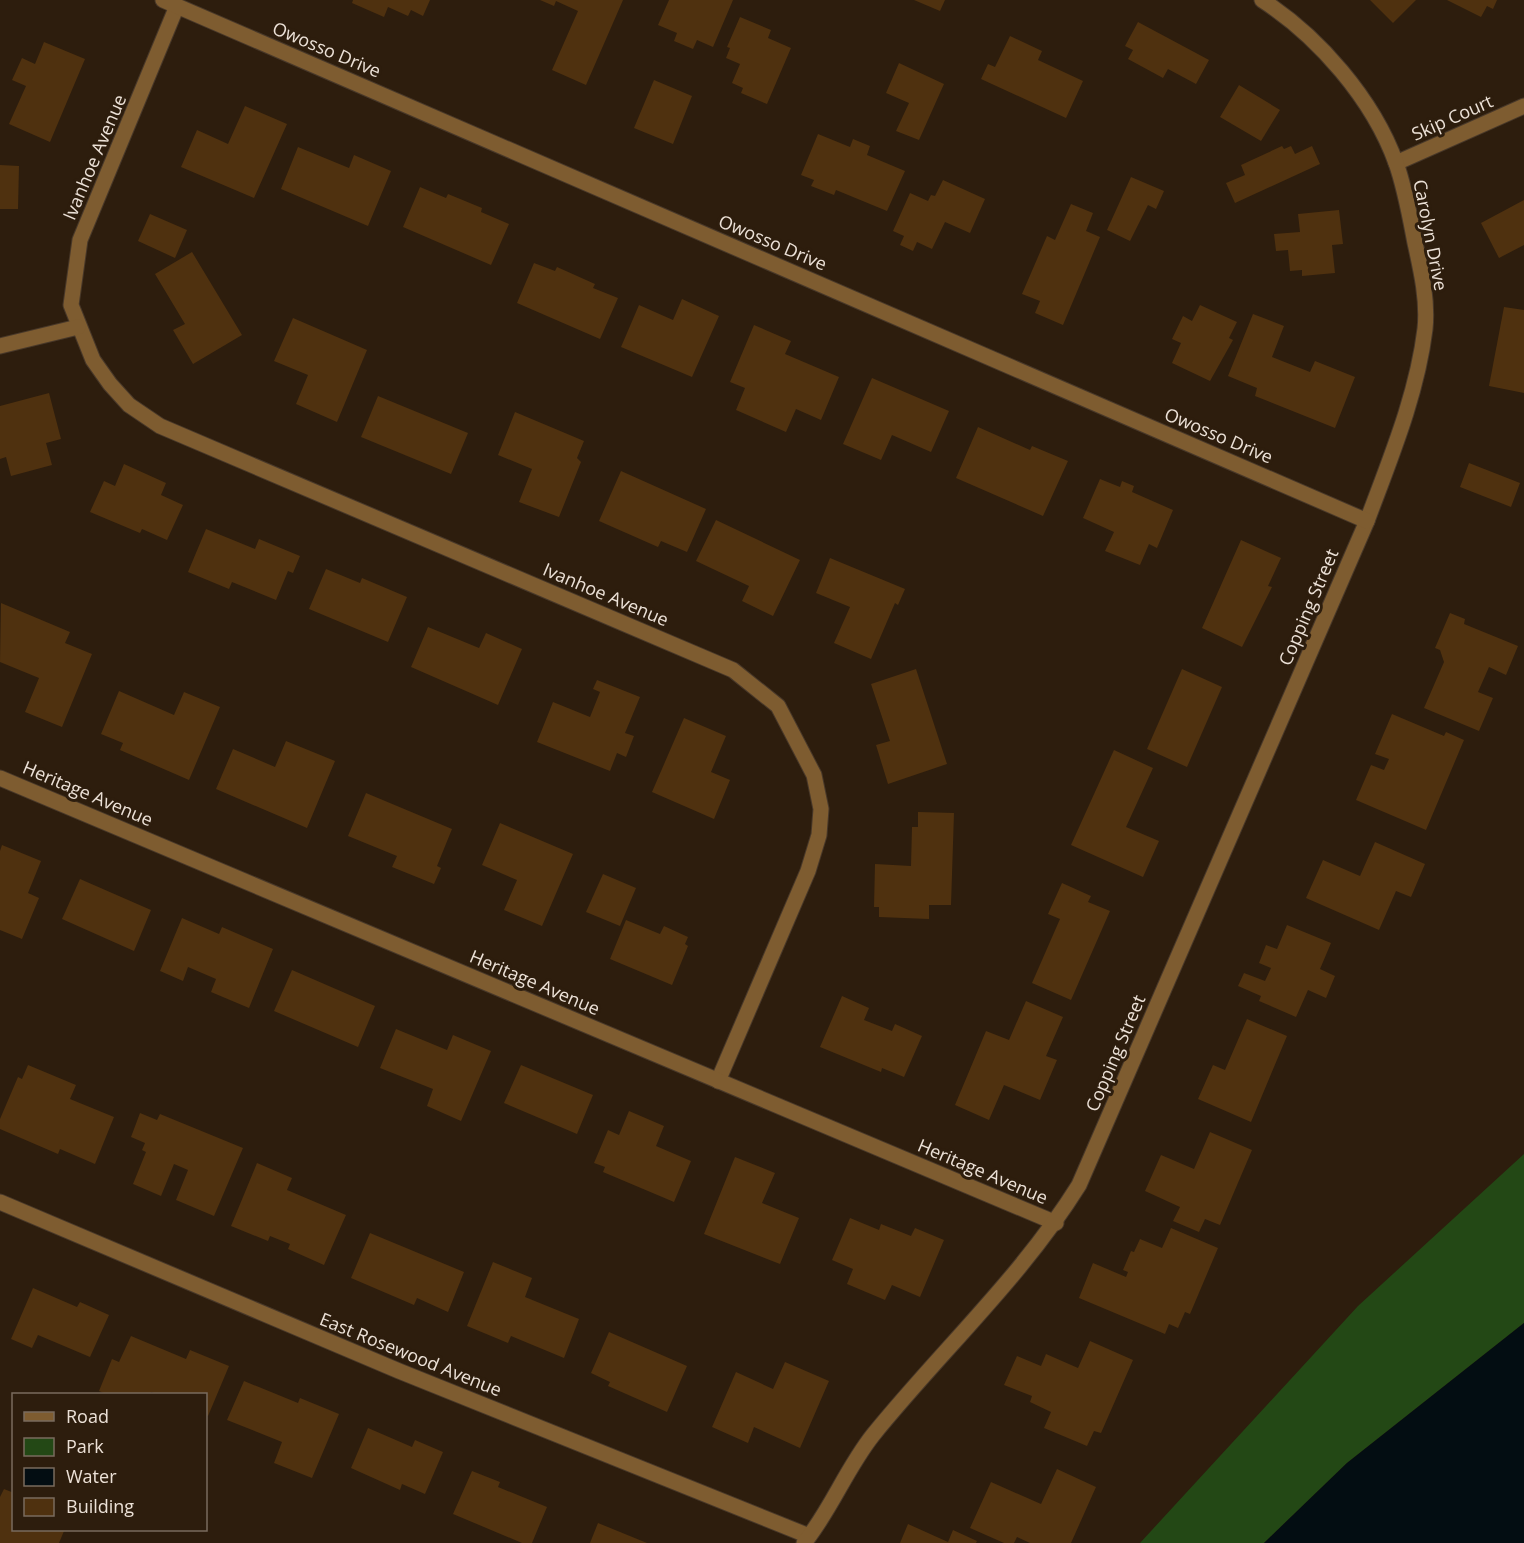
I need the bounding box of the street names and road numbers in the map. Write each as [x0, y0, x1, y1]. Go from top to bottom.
street label: Owosso Drive [269, 15, 385, 83]
street label: Skip Court [1408, 88, 1496, 146]
street label: Ivanhoe Avenue [57, 90, 131, 224]
street label: Carolyn Drive [1408, 177, 1454, 293]
street label: Owosso Drive [715, 208, 831, 276]
street label: Owosso Drive [1161, 401, 1277, 469]
street label: Copping Street [1273, 545, 1343, 669]
street label: Ivanhoe Avenue [539, 557, 673, 631]
street label: Heritage Avenue [19, 755, 157, 831]
street label: Heritage Avenue [466, 944, 604, 1020]
street label: Copping Street [1080, 991, 1150, 1115]
street label: Heritage Avenue [914, 1133, 1052, 1209]
street label: East Rosewood Avenue [316, 1306, 506, 1402]

